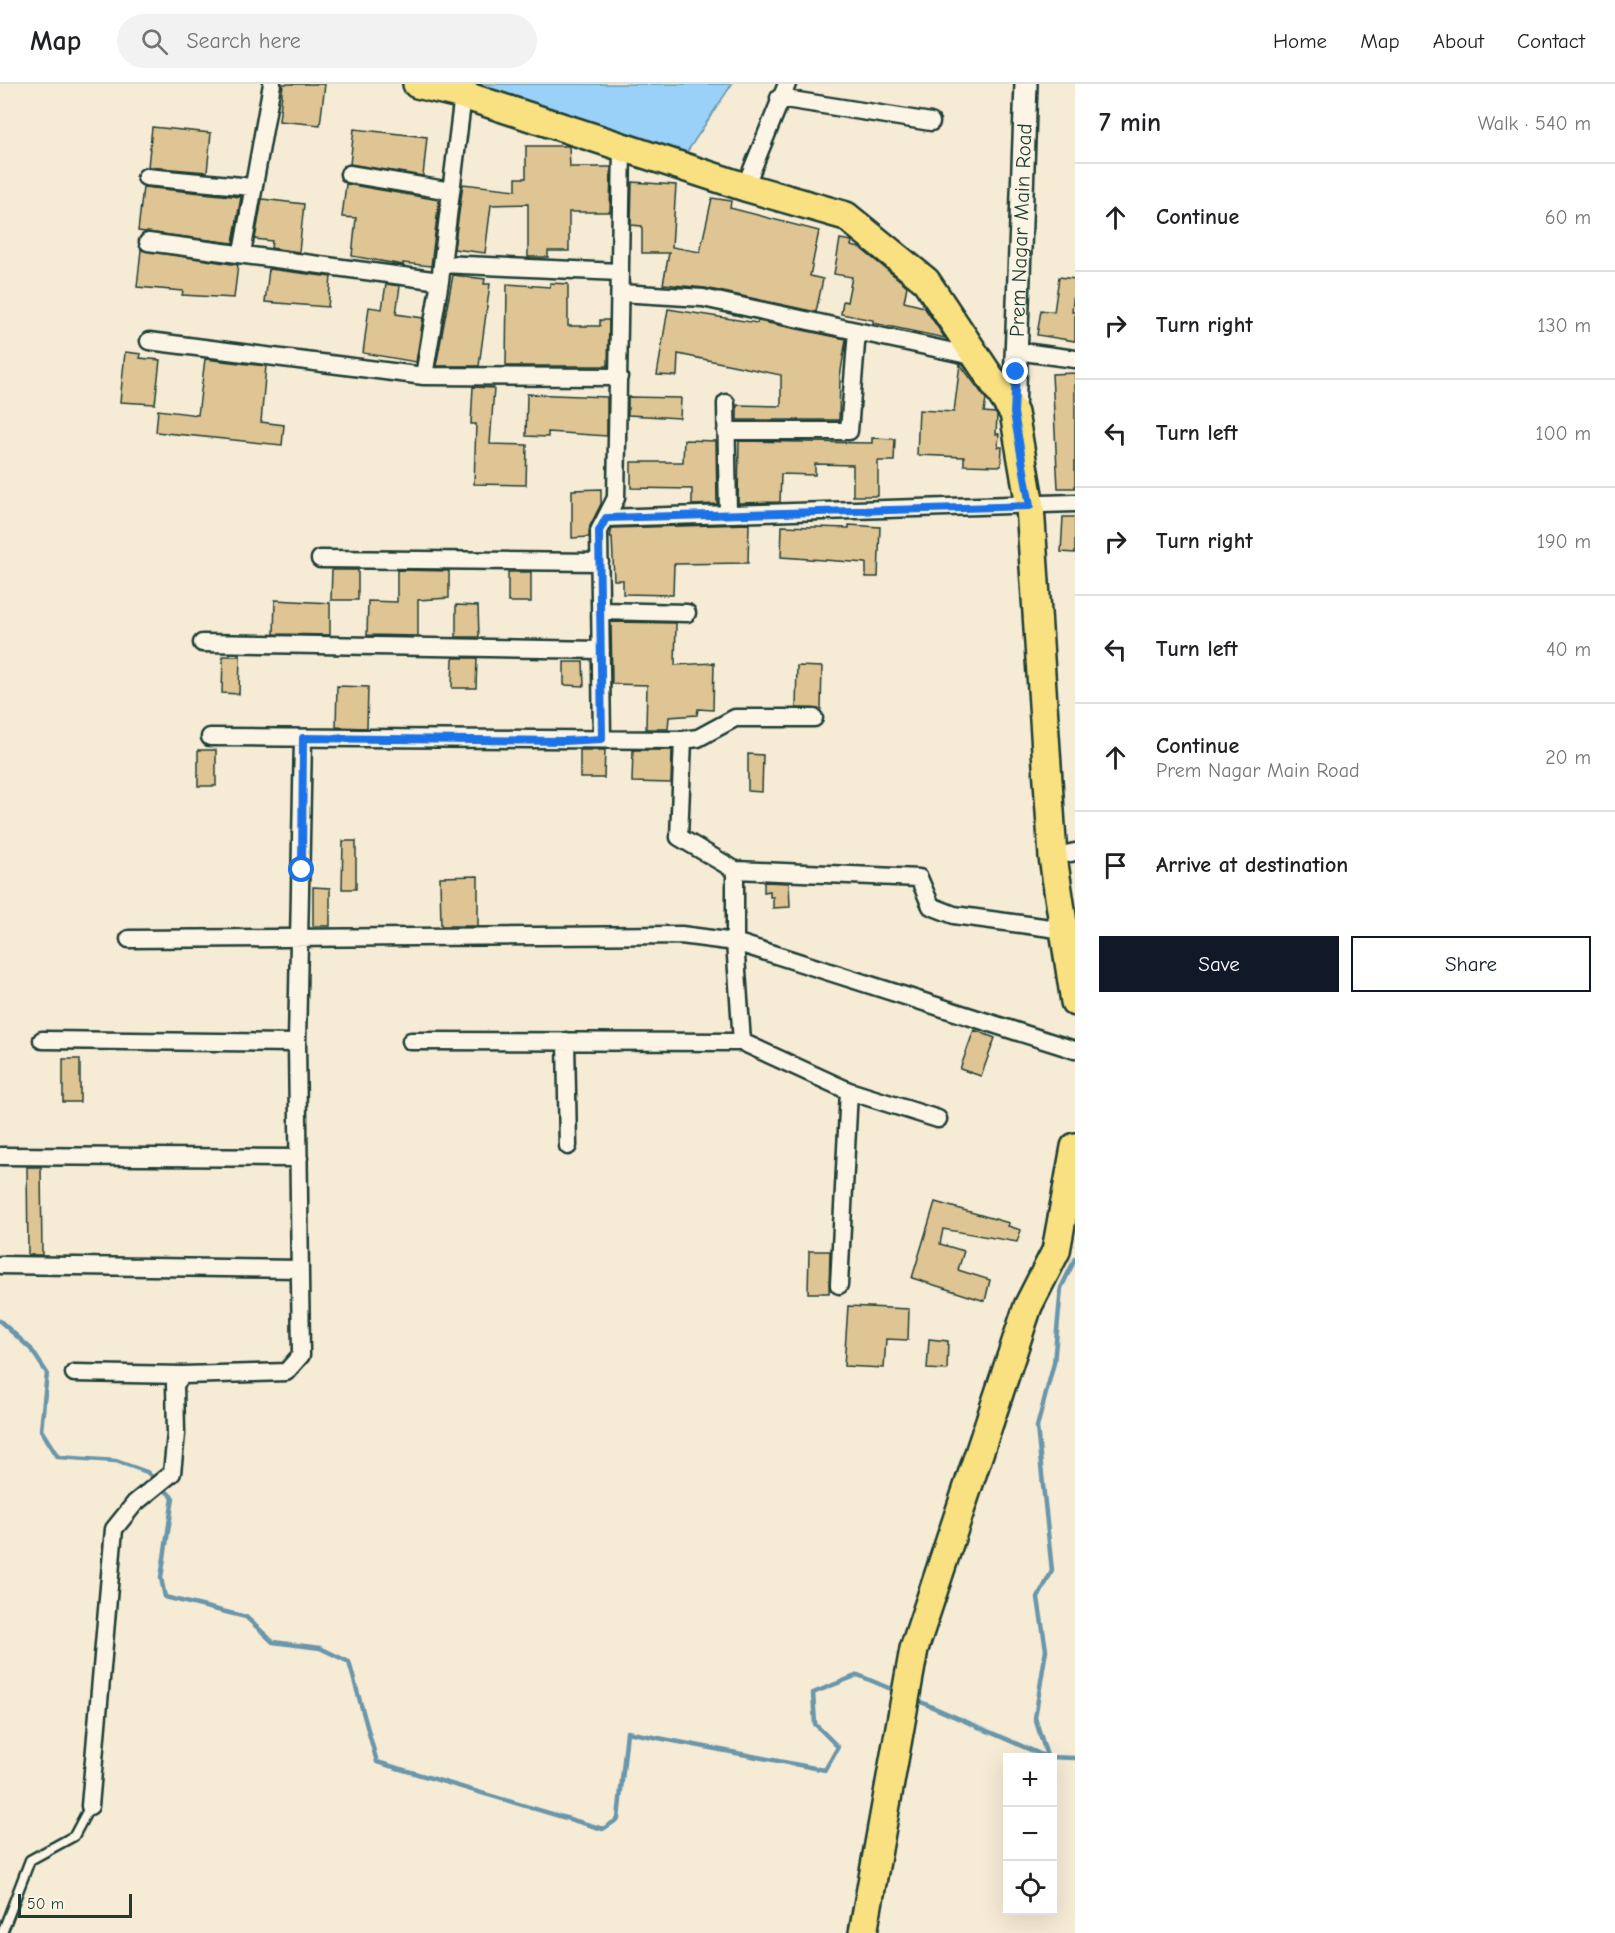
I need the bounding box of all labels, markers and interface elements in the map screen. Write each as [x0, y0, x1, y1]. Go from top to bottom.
search box [117, 14, 537, 68]
text: Map [30, 25, 81, 57]
icon: search [138, 25, 171, 58]
text: Search here [186, 28, 301, 54]
text: Home [1273, 29, 1327, 53]
text: Map [1360, 29, 1400, 53]
text: About [1433, 29, 1484, 53]
text: Contact [1517, 29, 1585, 53]
text: 7 min [1099, 108, 1161, 138]
text: Walk · 540 m [1478, 112, 1591, 135]
street label: Prem Nagar Main Road [1005, 123, 1037, 337]
icon: ahead [1099, 201, 1132, 234]
text: Continue [1156, 204, 1239, 230]
text: 60 m [1545, 206, 1591, 229]
icon: right [1099, 309, 1132, 342]
text: Turn right [1156, 312, 1253, 338]
text: 130 m [1538, 314, 1591, 337]
route end [1002, 358, 1028, 384]
icon: left [1099, 417, 1132, 450]
text: Turn left [1156, 420, 1238, 446]
text: 100 m [1536, 422, 1591, 445]
icon: right [1099, 525, 1132, 558]
text: Turn right [1156, 528, 1253, 554]
text: 190 m [1537, 530, 1591, 553]
icon: left [1099, 633, 1132, 666]
text: Turn left [1156, 636, 1238, 662]
text: 40 m [1546, 638, 1591, 661]
text: Continue [1156, 733, 1239, 759]
icon: ahead [1099, 741, 1132, 774]
text: 20 m [1545, 746, 1591, 769]
text: Prem Nagar Main Road [1156, 759, 1360, 782]
icon: arrive [1099, 849, 1132, 882]
text: Arrive at destination [1156, 852, 1348, 878]
route start [288, 856, 314, 882]
button: Save [1099, 936, 1339, 992]
button: Share [1351, 936, 1591, 992]
map controls [1003, 1753, 1057, 1915]
button: + [1003, 1753, 1057, 1807]
button: − [1003, 1807, 1057, 1861]
button: locate [1003, 1861, 1057, 1915]
scale bar [18, 1891, 132, 1918]
text: 50 m [27, 1895, 64, 1913]

